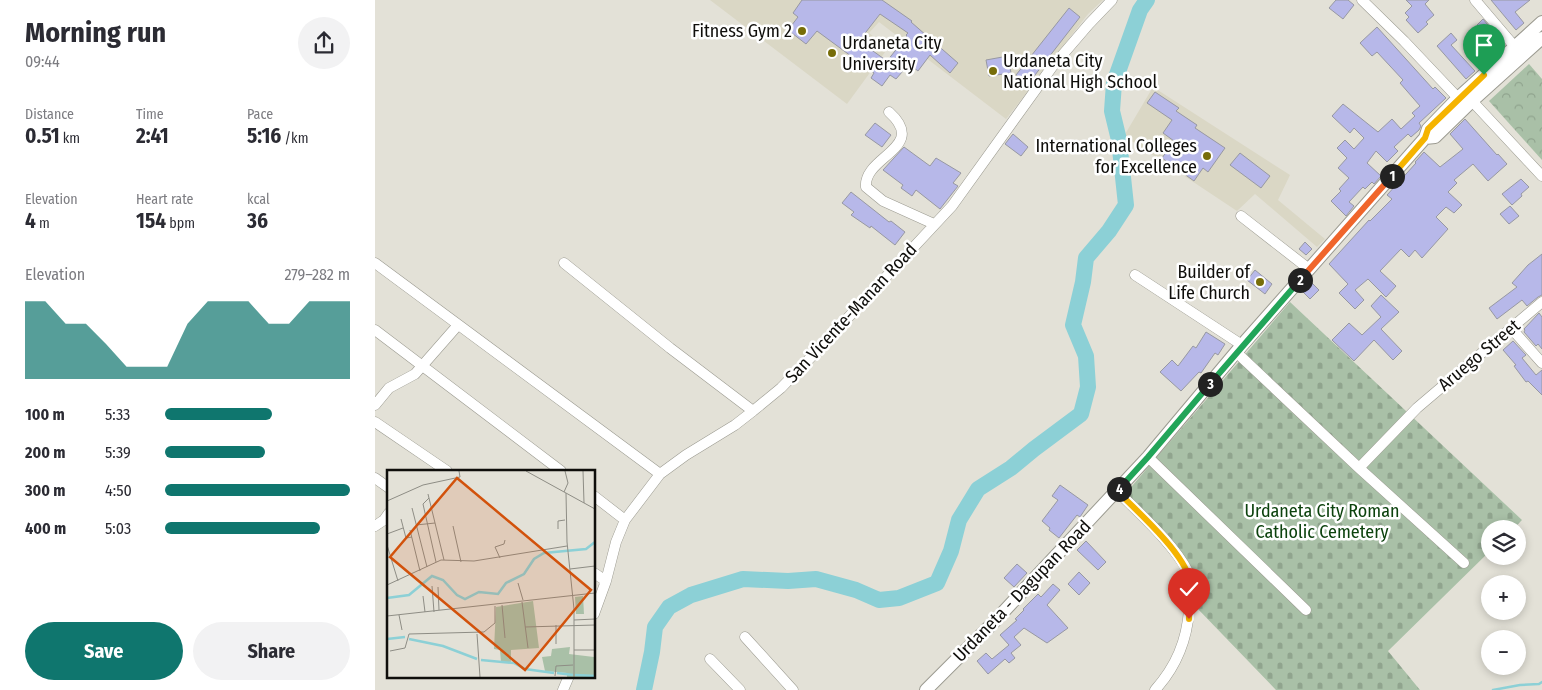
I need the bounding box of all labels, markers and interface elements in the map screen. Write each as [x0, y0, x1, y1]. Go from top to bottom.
text: Morning run [25, 16, 166, 49]
button: share [298, 17, 350, 69]
place label: Fitness Gym 2 [692, 20, 792, 42]
pin [1463, 24, 1505, 75]
marker: Fitness Gym 2 [796, 25, 808, 37]
icon: arrive [1470, 31, 1498, 59]
place label: Urdaneta City University [842, 32, 942, 75]
marker: Urdaneta City University [826, 47, 838, 59]
place label: Urdaneta City National High School [1003, 50, 1157, 93]
text: 09:44 [25, 52, 60, 71]
marker: Urdaneta City National High School [987, 65, 999, 77]
text: Distance [25, 106, 74, 123]
text: Time [136, 106, 164, 123]
text: Pace [247, 106, 273, 123]
text: 0.51 [25, 123, 60, 149]
text: 2:41 [136, 123, 169, 149]
text: 5:16 [247, 123, 281, 149]
text: km [60, 130, 80, 147]
text: /km [281, 130, 308, 147]
place label: International Colleges for Excellence [1035, 135, 1197, 178]
marker: International Colleges for Excellence [1201, 150, 1213, 162]
pin: 1 [1379, 164, 1405, 188]
text: 1 [1390, 168, 1395, 185]
text: Elevation [25, 191, 78, 208]
text: Heart rate [136, 191, 193, 208]
text: kcal [247, 191, 270, 208]
text: 4 [25, 208, 36, 234]
text: 154 [136, 208, 166, 234]
text: 36 [247, 208, 268, 234]
text: m [36, 215, 50, 232]
text: bpm [166, 215, 195, 232]
street label: San Vicente-Manan Road [781, 239, 921, 387]
place label: Builder of Life Church [1168, 261, 1251, 304]
text: Elevation [25, 265, 85, 284]
text: 279–282 m [284, 265, 350, 284]
pin: 2 [1287, 268, 1313, 292]
text: 2 [1297, 272, 1304, 289]
marker: Builder of Life Church [1254, 276, 1266, 288]
street label: Aruego Street [1434, 314, 1525, 396]
pin: 3 [1197, 372, 1223, 396]
text: 3 [1207, 376, 1214, 393]
text: 100 m [25, 405, 65, 424]
text: 5:33 [105, 405, 130, 424]
text: 200 m [25, 443, 65, 462]
text: 5:39 [105, 443, 131, 462]
inset map [387, 470, 595, 678]
pin: 4 [1107, 476, 1131, 502]
text: 300 m [25, 481, 66, 500]
text: 4:50 [105, 481, 132, 500]
text: 4 [1116, 481, 1123, 498]
park label: Urdaneta City Roman Catholic Cemetery [1245, 500, 1399, 543]
street label: Urdaneta - Dagupan Road [949, 515, 1095, 667]
text: 400 m [25, 519, 66, 538]
text: 5:03 [105, 519, 131, 538]
map controls [1481, 520, 1526, 675]
button: layers [1481, 520, 1526, 565]
pin [1168, 568, 1210, 619]
icon: check [1175, 575, 1203, 603]
button: + [1481, 575, 1526, 620]
button: Save [25, 622, 183, 680]
button: Share [193, 622, 350, 680]
button: − [1481, 630, 1526, 675]

